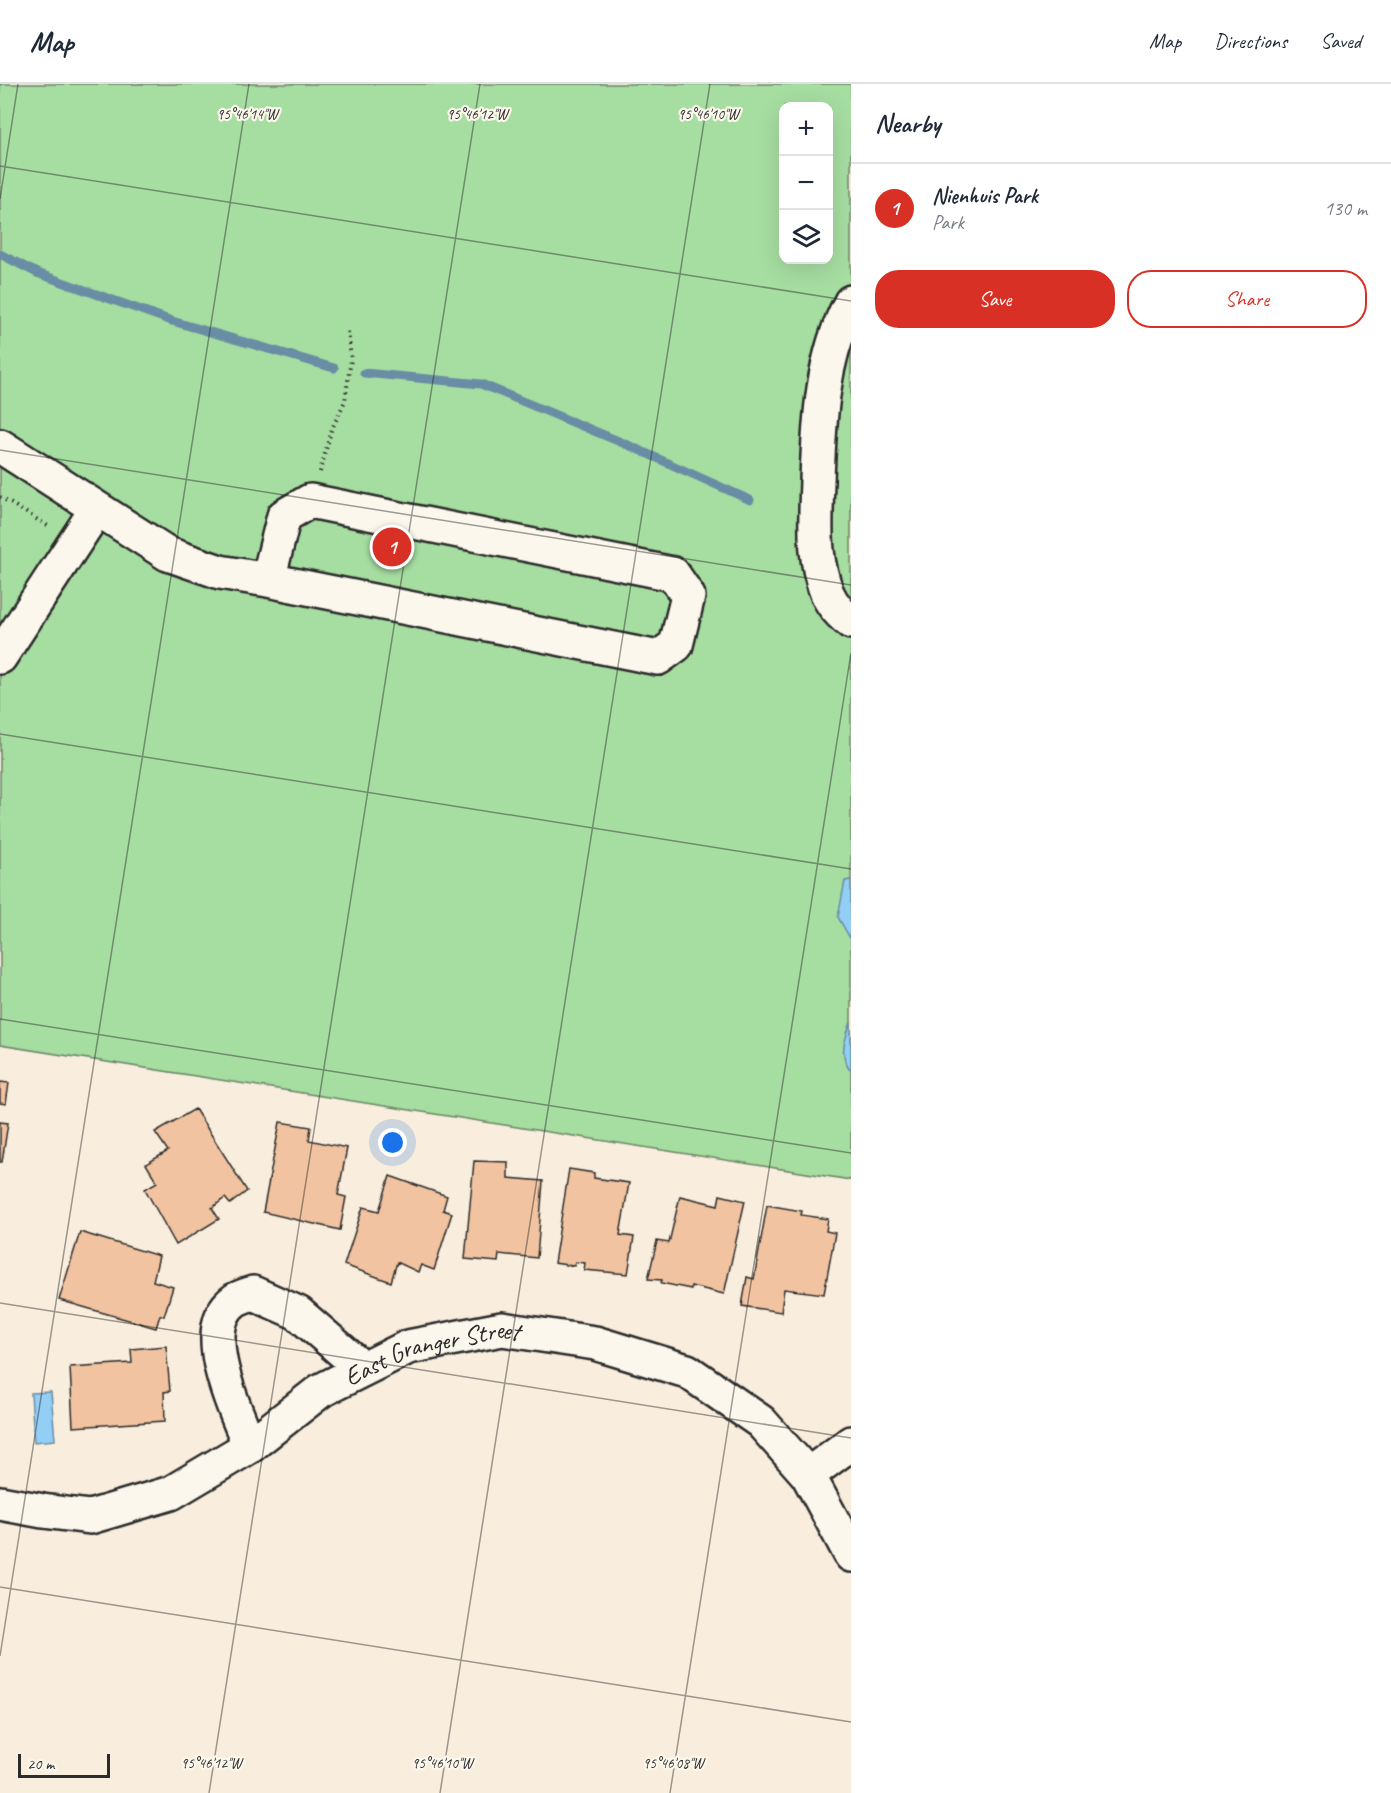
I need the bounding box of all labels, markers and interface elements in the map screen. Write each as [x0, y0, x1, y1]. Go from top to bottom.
text: Map [30, 24, 73, 59]
text: Map [1149, 28, 1181, 54]
text: Directions [1214, 28, 1287, 54]
text: Saved [1320, 28, 1361, 54]
map controls [779, 102, 833, 264]
button: + [779, 102, 833, 156]
text: 95°46'14"W [217, 105, 281, 124]
text: 95°46'12"W [447, 105, 511, 124]
text: 95°46'10"W [678, 105, 742, 124]
text: Nearby [875, 107, 940, 140]
button: − [779, 156, 833, 210]
text: Nienhuis Park [932, 182, 1038, 210]
text: 1 [890, 196, 899, 221]
text: 130 m [1324, 196, 1367, 221]
button: layers [779, 210, 833, 264]
text: Park [932, 210, 964, 235]
button: Save [875, 270, 1115, 328]
button: Share [1127, 270, 1367, 328]
pin: 1 [372, 524, 412, 570]
your location [378, 1128, 407, 1157]
street label: East Granger Street [338, 1312, 526, 1393]
scale bar [18, 1751, 110, 1778]
text: 20 m [27, 1754, 54, 1774]
text: 95°46'12"W [181, 1754, 245, 1773]
text: 95°46'10"W [412, 1754, 476, 1773]
text: 95°46'08"W [643, 1754, 707, 1773]

